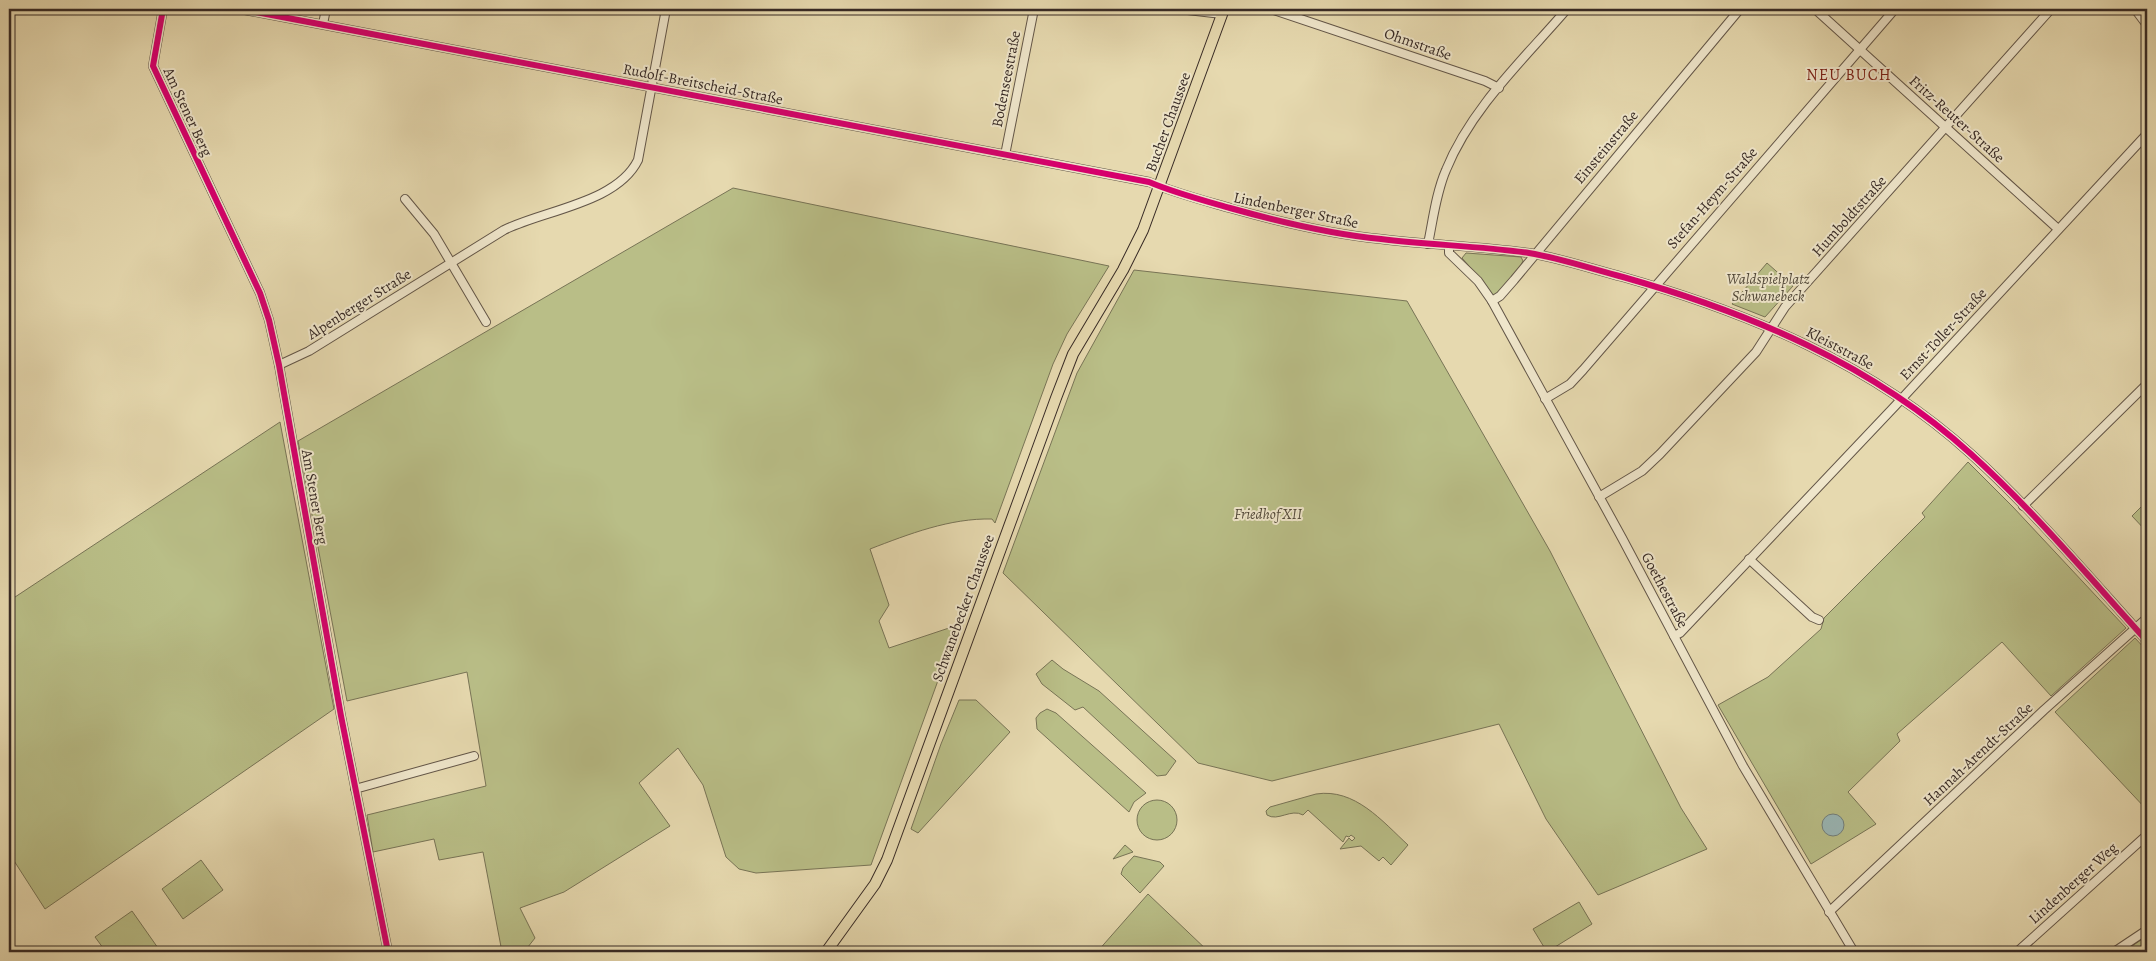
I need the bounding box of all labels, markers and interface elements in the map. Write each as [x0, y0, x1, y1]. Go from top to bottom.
street label: Ohmstraße [1382, 23, 1455, 65]
street label: Bodenseestraße [987, 29, 1025, 129]
street label: Rudolf-Breitscheid-Straße [621, 59, 785, 109]
street label: Am Stener Berg [158, 63, 218, 160]
district label: NEU BUCH [1806, 64, 1892, 86]
street label: Bucher Chaussee [1141, 69, 1195, 175]
street label: Fritz-Reuter-Straße [1905, 71, 2009, 167]
street label: Einsteinstraße [1569, 106, 1643, 188]
street label: Stefan-Heym-Straße [1662, 143, 1762, 253]
street label: Humboldtstraße [1807, 171, 1891, 261]
street label: Lindenberger Straße [1232, 187, 1361, 233]
street label: Alpenberger Straße [302, 264, 415, 345]
park label: Waldspielplatz Schwanebeck [1727, 269, 1809, 306]
street label: Ernst-Toller-Straße [1895, 283, 1991, 384]
street label: Kleiststraße [1803, 322, 1878, 374]
street label: Am Stener Berg [297, 447, 333, 546]
park label: Friedhof XII [1234, 504, 1303, 524]
street label: Schwanebecker Chaussee [927, 531, 999, 684]
street label: Goethestraße [1637, 549, 1693, 631]
street label: Hannah-Arendt-Straße [1919, 698, 2037, 810]
street label: Lindenberger Weg [2024, 837, 2122, 928]

